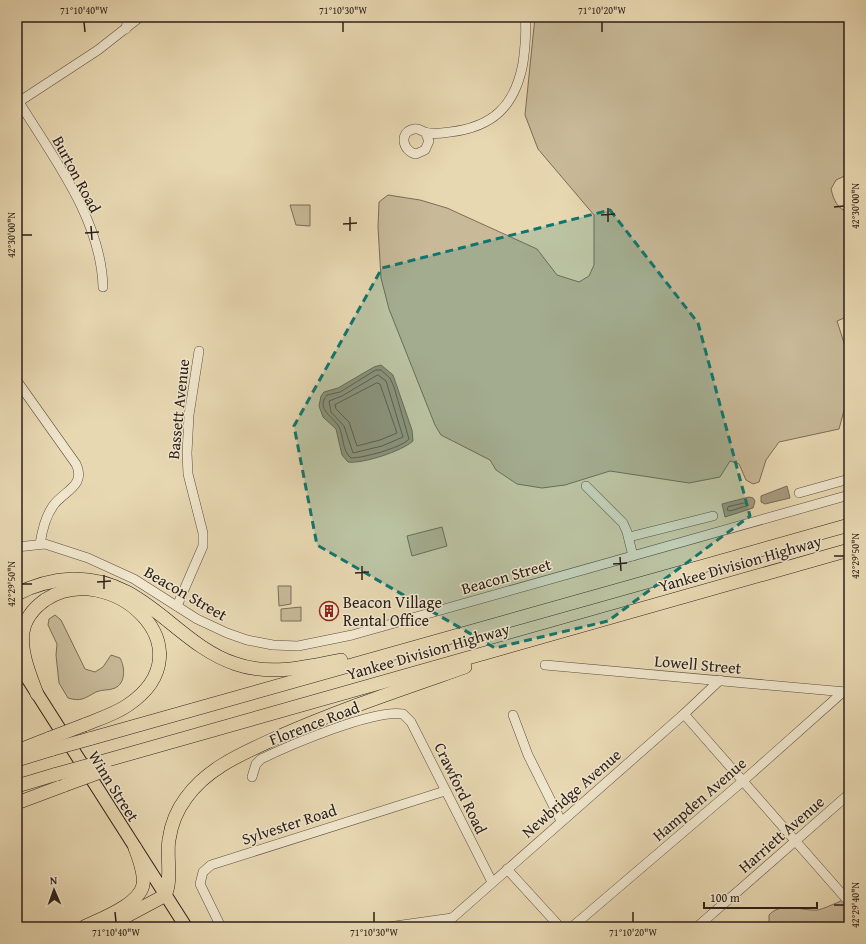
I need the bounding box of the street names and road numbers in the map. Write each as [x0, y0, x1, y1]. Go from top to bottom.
street label: Burton Road [47, 131, 108, 217]
street label: Bassett Avenue [161, 358, 195, 460]
street label: Yankee Division Highway [656, 528, 824, 598]
street label: Beacon Street [458, 552, 554, 600]
street label: Beacon Street [140, 560, 232, 627]
street label: Yankee Division Highway [344, 616, 512, 686]
street label: Lowell Street [653, 648, 743, 680]
street label: Florence Road [265, 695, 363, 751]
street label: Crawford Road [428, 738, 494, 838]
street label: Newbridge Avenue [516, 743, 626, 843]
street label: Winn Street [83, 746, 146, 827]
street label: Hampden Avenue [647, 751, 751, 847]
street label: Harriett Avenue [733, 790, 829, 878]
street label: Sylvester Road [238, 797, 340, 851]

